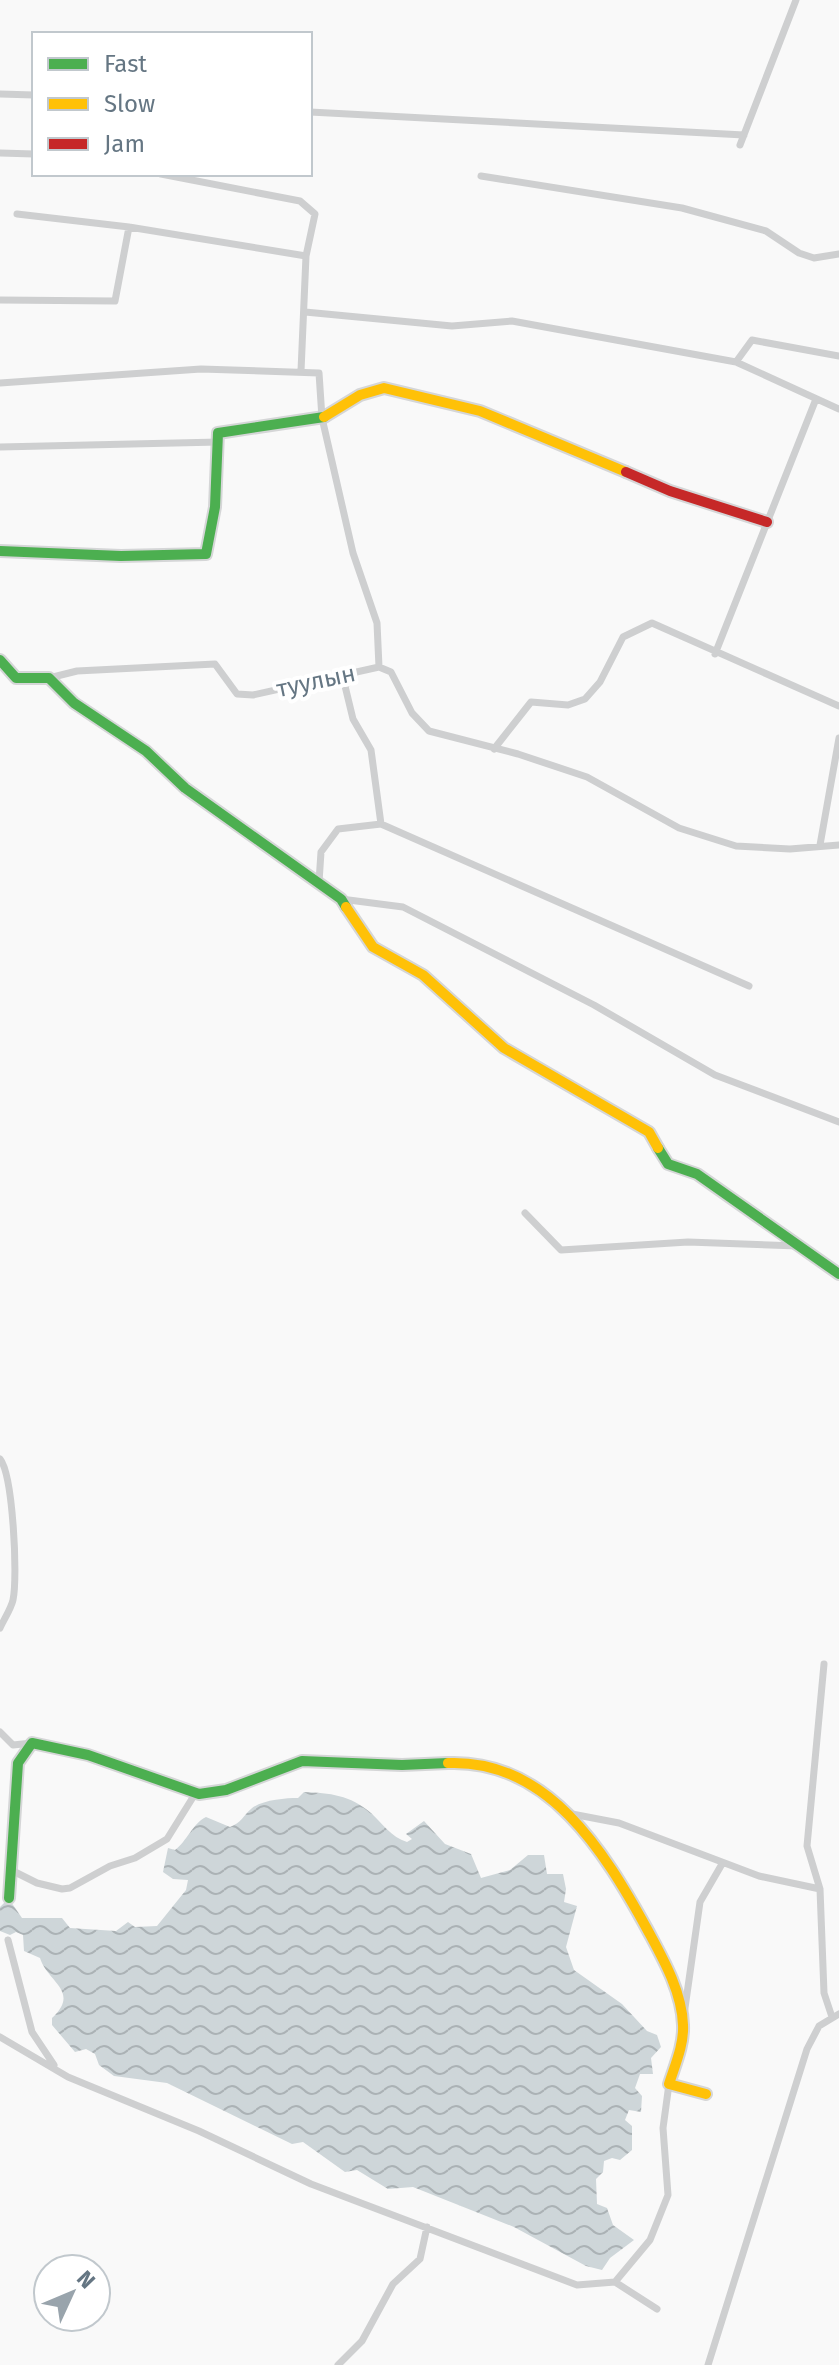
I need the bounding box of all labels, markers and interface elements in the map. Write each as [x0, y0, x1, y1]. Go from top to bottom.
legend [32, 32, 312, 176]
text: Fast [104, 50, 147, 78]
text: Slow [104, 90, 155, 118]
text: Jam [104, 130, 145, 158]
street label: туулын [274, 659, 358, 703]
north arrow [32, 2253, 112, 2333]
text: N [71, 2265, 101, 2294]

